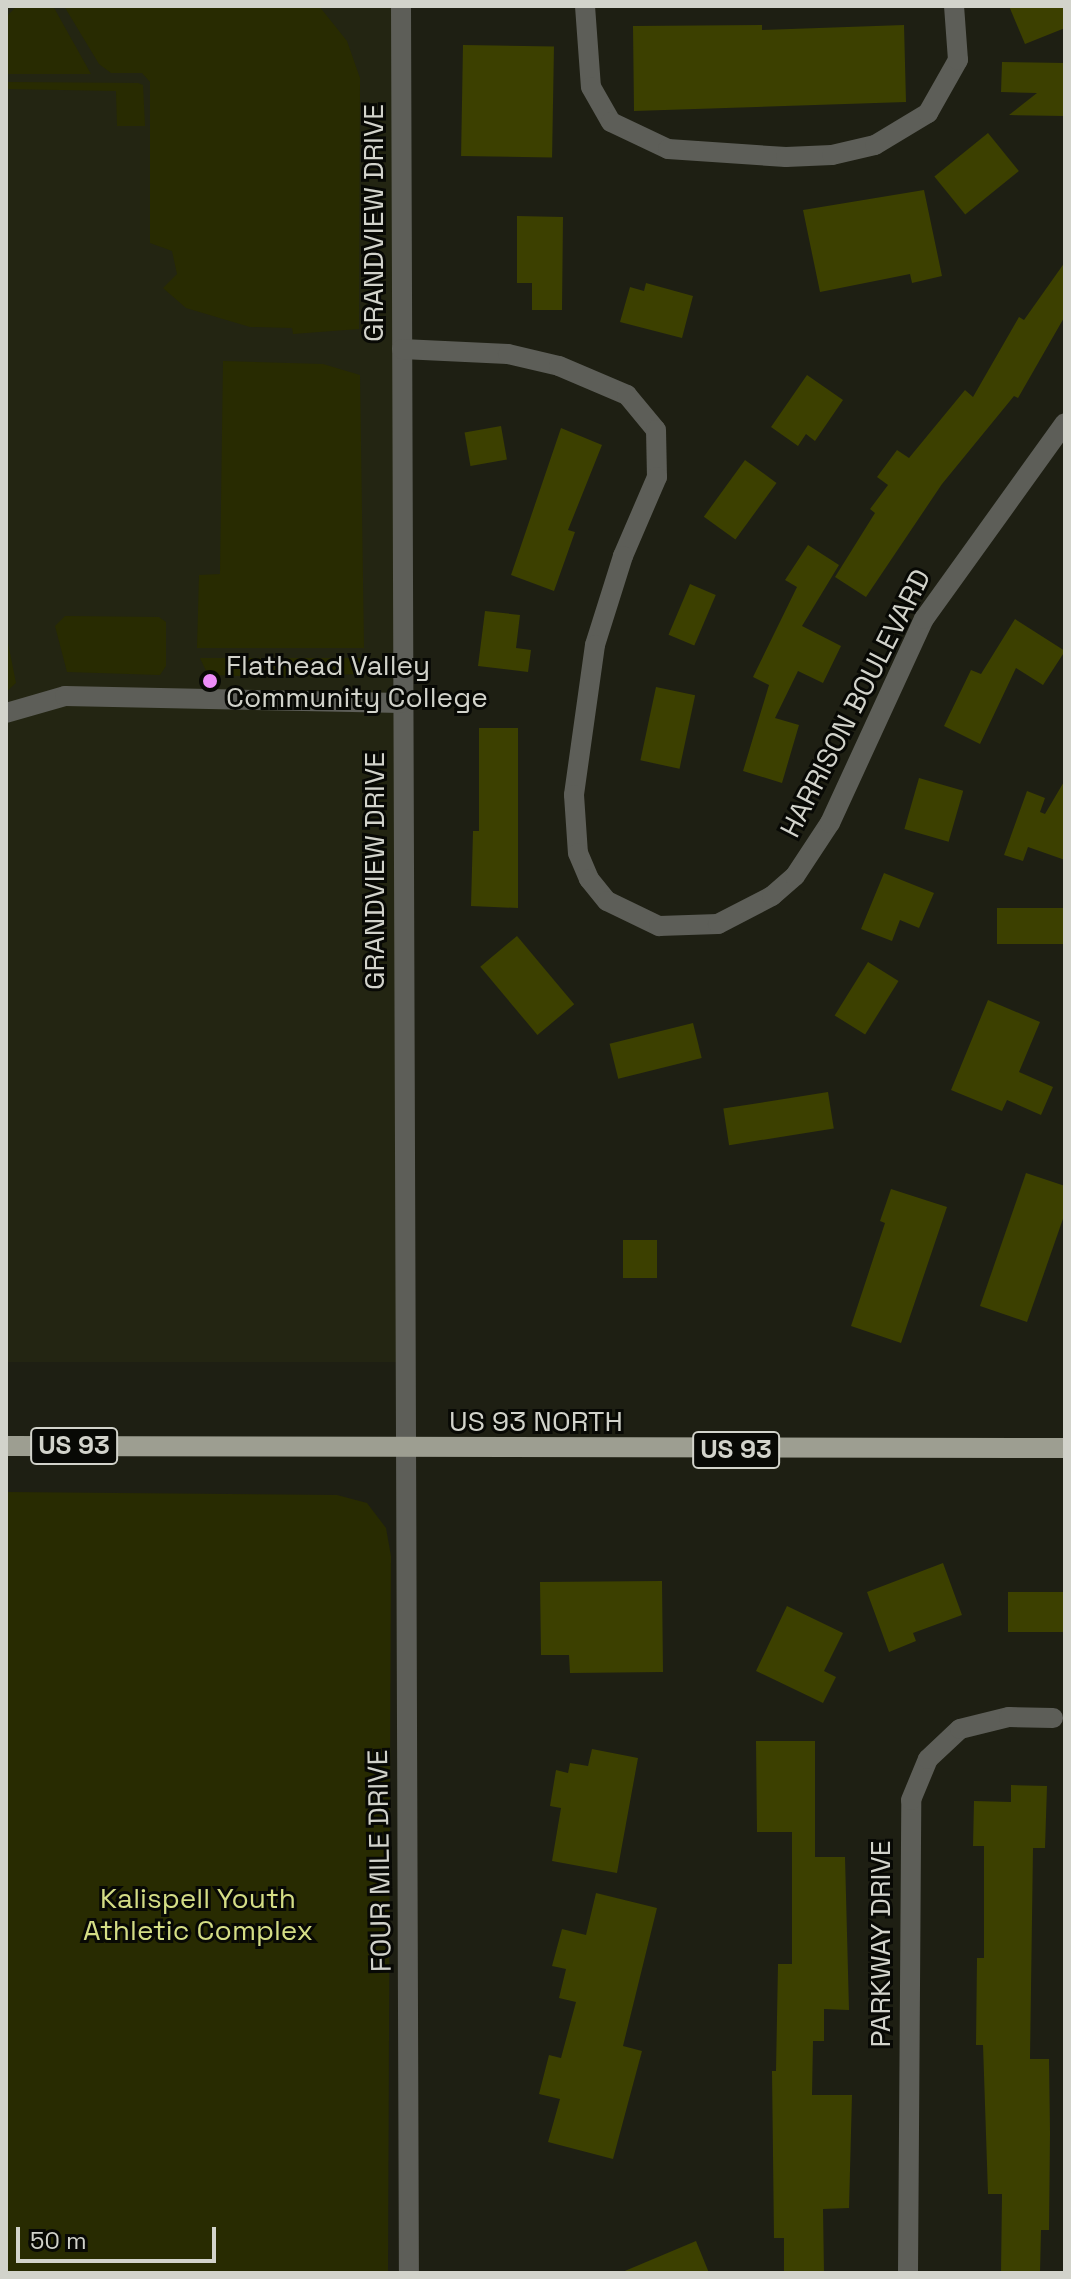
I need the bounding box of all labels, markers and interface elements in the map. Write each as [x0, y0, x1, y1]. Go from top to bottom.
street label: GRANDVIEW DRIVE [356, 104, 390, 342]
street label: HARRISON BOULEVARD [773, 563, 937, 843]
place label: Flathead Valley Community College [226, 648, 488, 714]
marker: Flathead Valley Community College [201, 672, 219, 690]
street label: GRANDVIEW DRIVE [357, 752, 391, 990]
street label: US 93 NORTH [449, 1404, 623, 1438]
road number: US 93 [30, 1424, 118, 1468]
road number: US 93 [692, 1428, 780, 1472]
street label: FOUR MILE DRIVE [360, 1749, 398, 1973]
street label: PARKWAY DRIVE [863, 1840, 897, 2048]
park label: Kalispell Youth Athletic Complex [83, 1881, 313, 1947]
scale bar [20, 2211, 220, 2261]
text: 50 m [30, 2225, 87, 2256]

